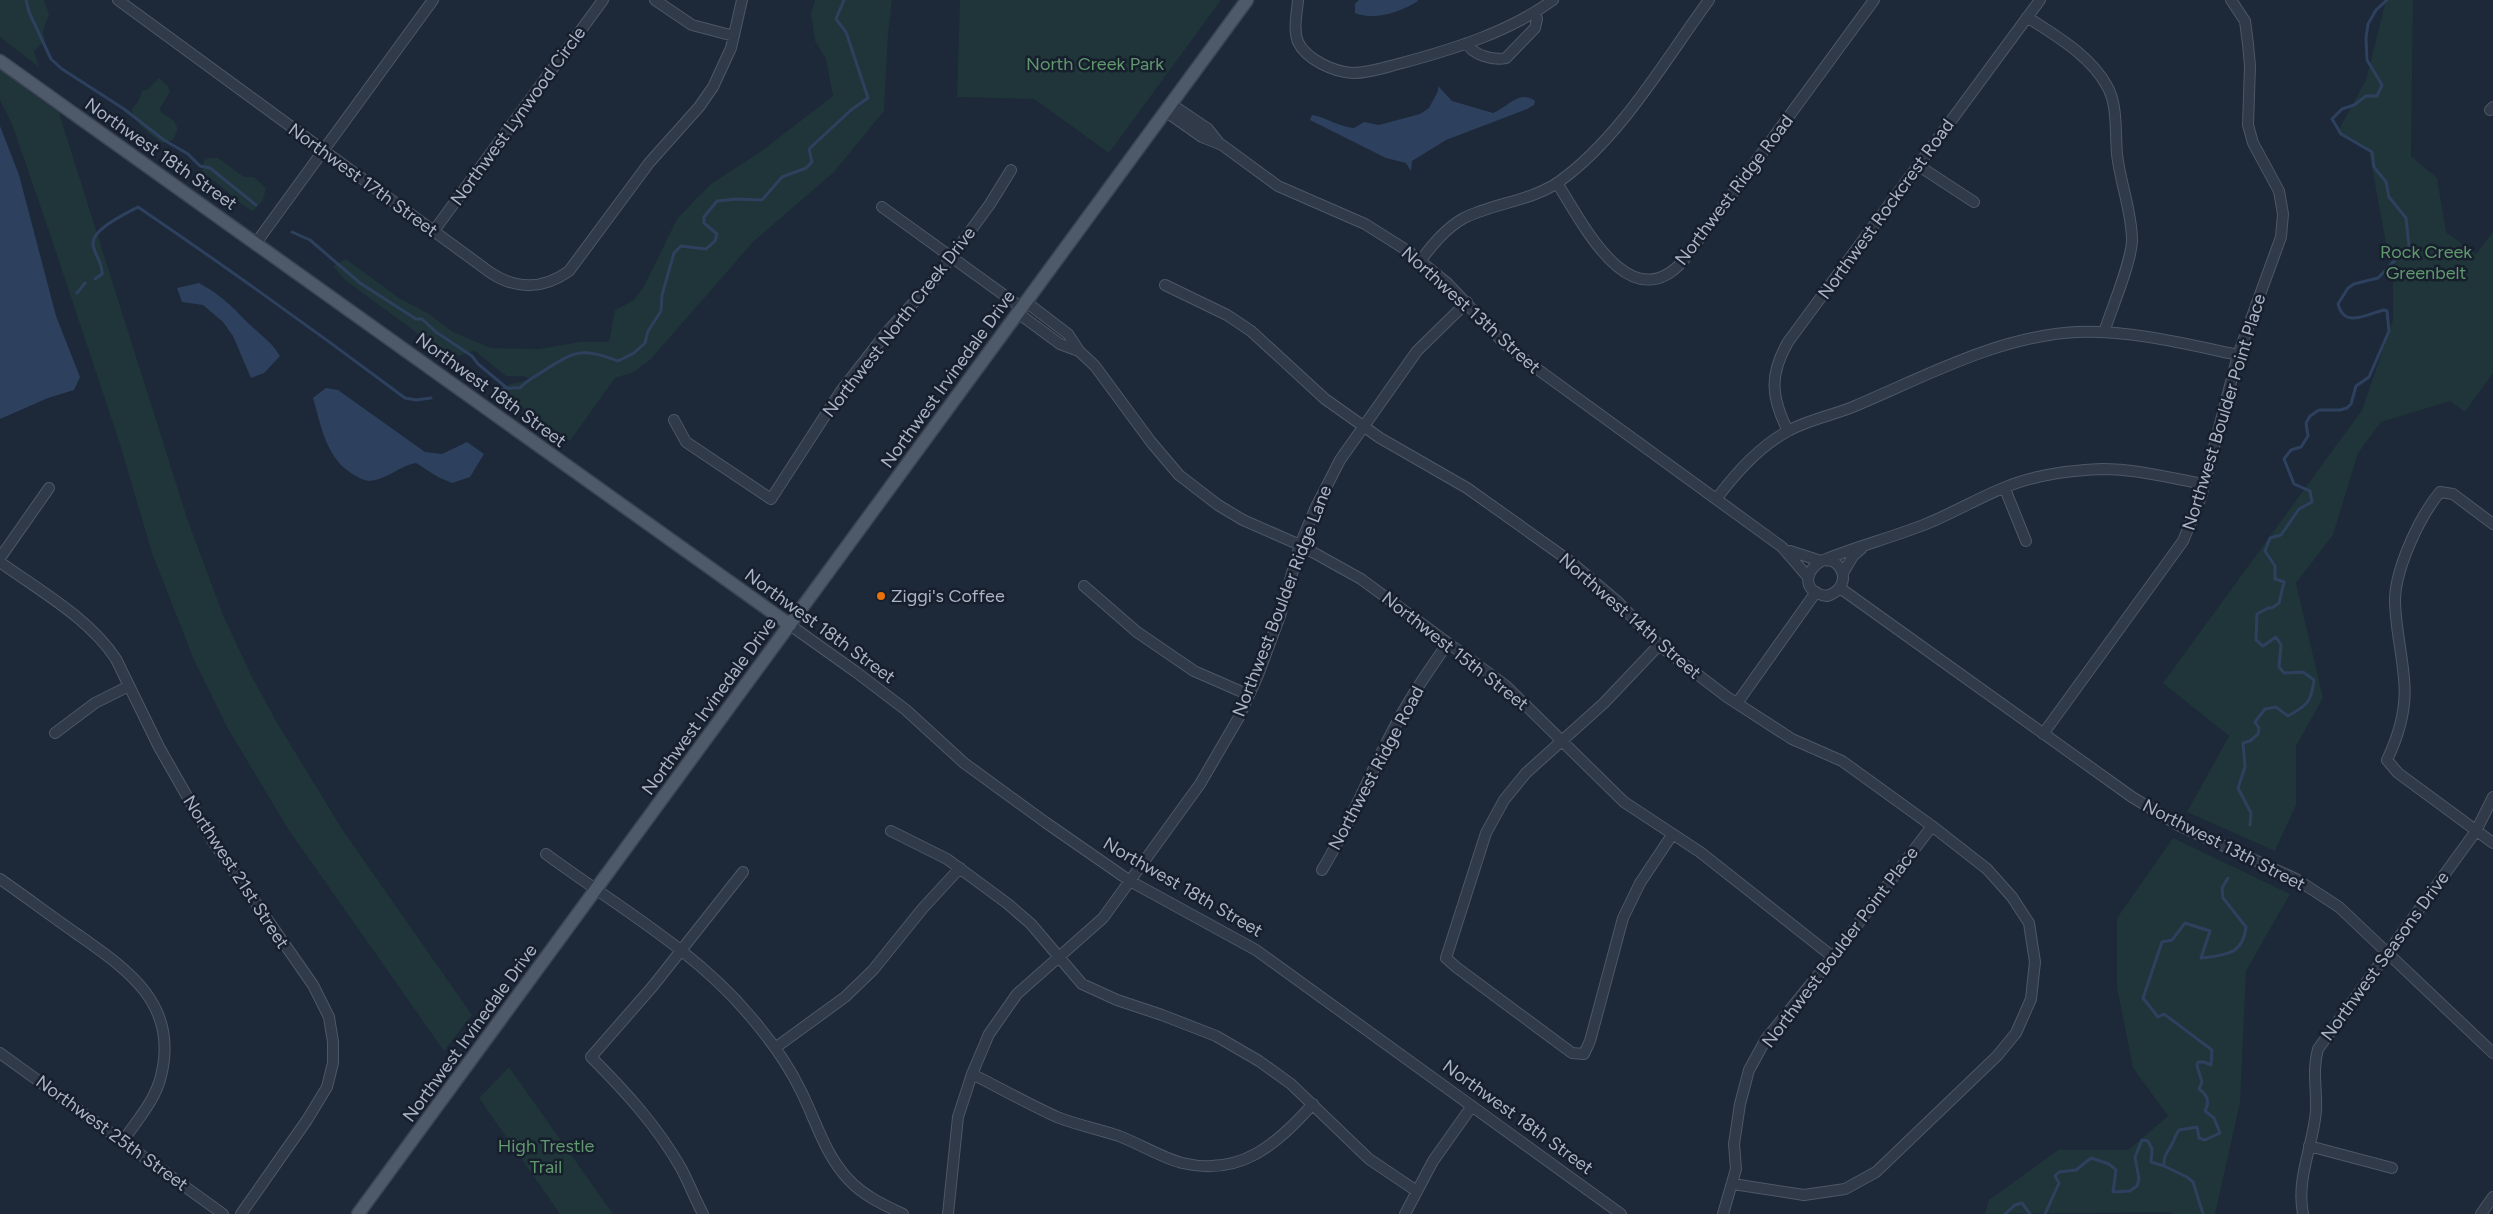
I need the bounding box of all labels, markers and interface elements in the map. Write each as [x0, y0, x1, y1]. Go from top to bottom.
street label: Northwest Lynwood Circle [446, 22, 590, 210]
park label: North Creek Park [1026, 53, 1164, 75]
street label: Northwest 18th Street [81, 93, 241, 215]
street label: Northwest Ridge Road [1670, 110, 1798, 270]
street label: Northwest Rockcrest Road [1813, 115, 1959, 303]
street label: Northwest 17th Street [284, 118, 442, 242]
street label: Northwest North Creek Drive [818, 222, 980, 422]
park label: Rock Creek Greenbelt [2380, 241, 2472, 284]
street label: Northwest 13th Street [1397, 242, 1545, 378]
street label: Northwest Irvinedale Drive [876, 286, 1020, 472]
street label: Northwest Boulder Point Place [2177, 291, 2271, 533]
street label: Northwest 18th Street [411, 328, 571, 452]
street label: Northwest Boulder Ridge Lane [1228, 482, 1336, 720]
street label: Northwest 14th Street [1555, 548, 1706, 684]
street label: Northwest 18th Street [740, 564, 900, 688]
place label: Ziggi's Coffee [891, 585, 1005, 607]
street label: Northwest 15th Street [1377, 587, 1533, 715]
marker: Ziggi's Coffee [875, 590, 887, 602]
street label: Northwest Irvinedale Drive [637, 613, 781, 799]
street label: Northwest Ridge Road [1323, 682, 1429, 854]
street label: Northwest 21st Street [178, 791, 294, 953]
street label: Northwest 13th Street [2139, 794, 2309, 896]
street label: Northwest 18th Street [1099, 832, 1267, 942]
street label: Northwest Boulder Point Place [1757, 842, 1923, 1052]
street label: Northwest Seasons Drive [2316, 867, 2454, 1045]
street label: Northwest Irvinedale Drive [398, 940, 542, 1126]
street label: Northwest 18th Street [1438, 1055, 1598, 1179]
street label: Northwest 25th Street [32, 1070, 192, 1196]
park label: High Trestle Trail [498, 1135, 595, 1178]

